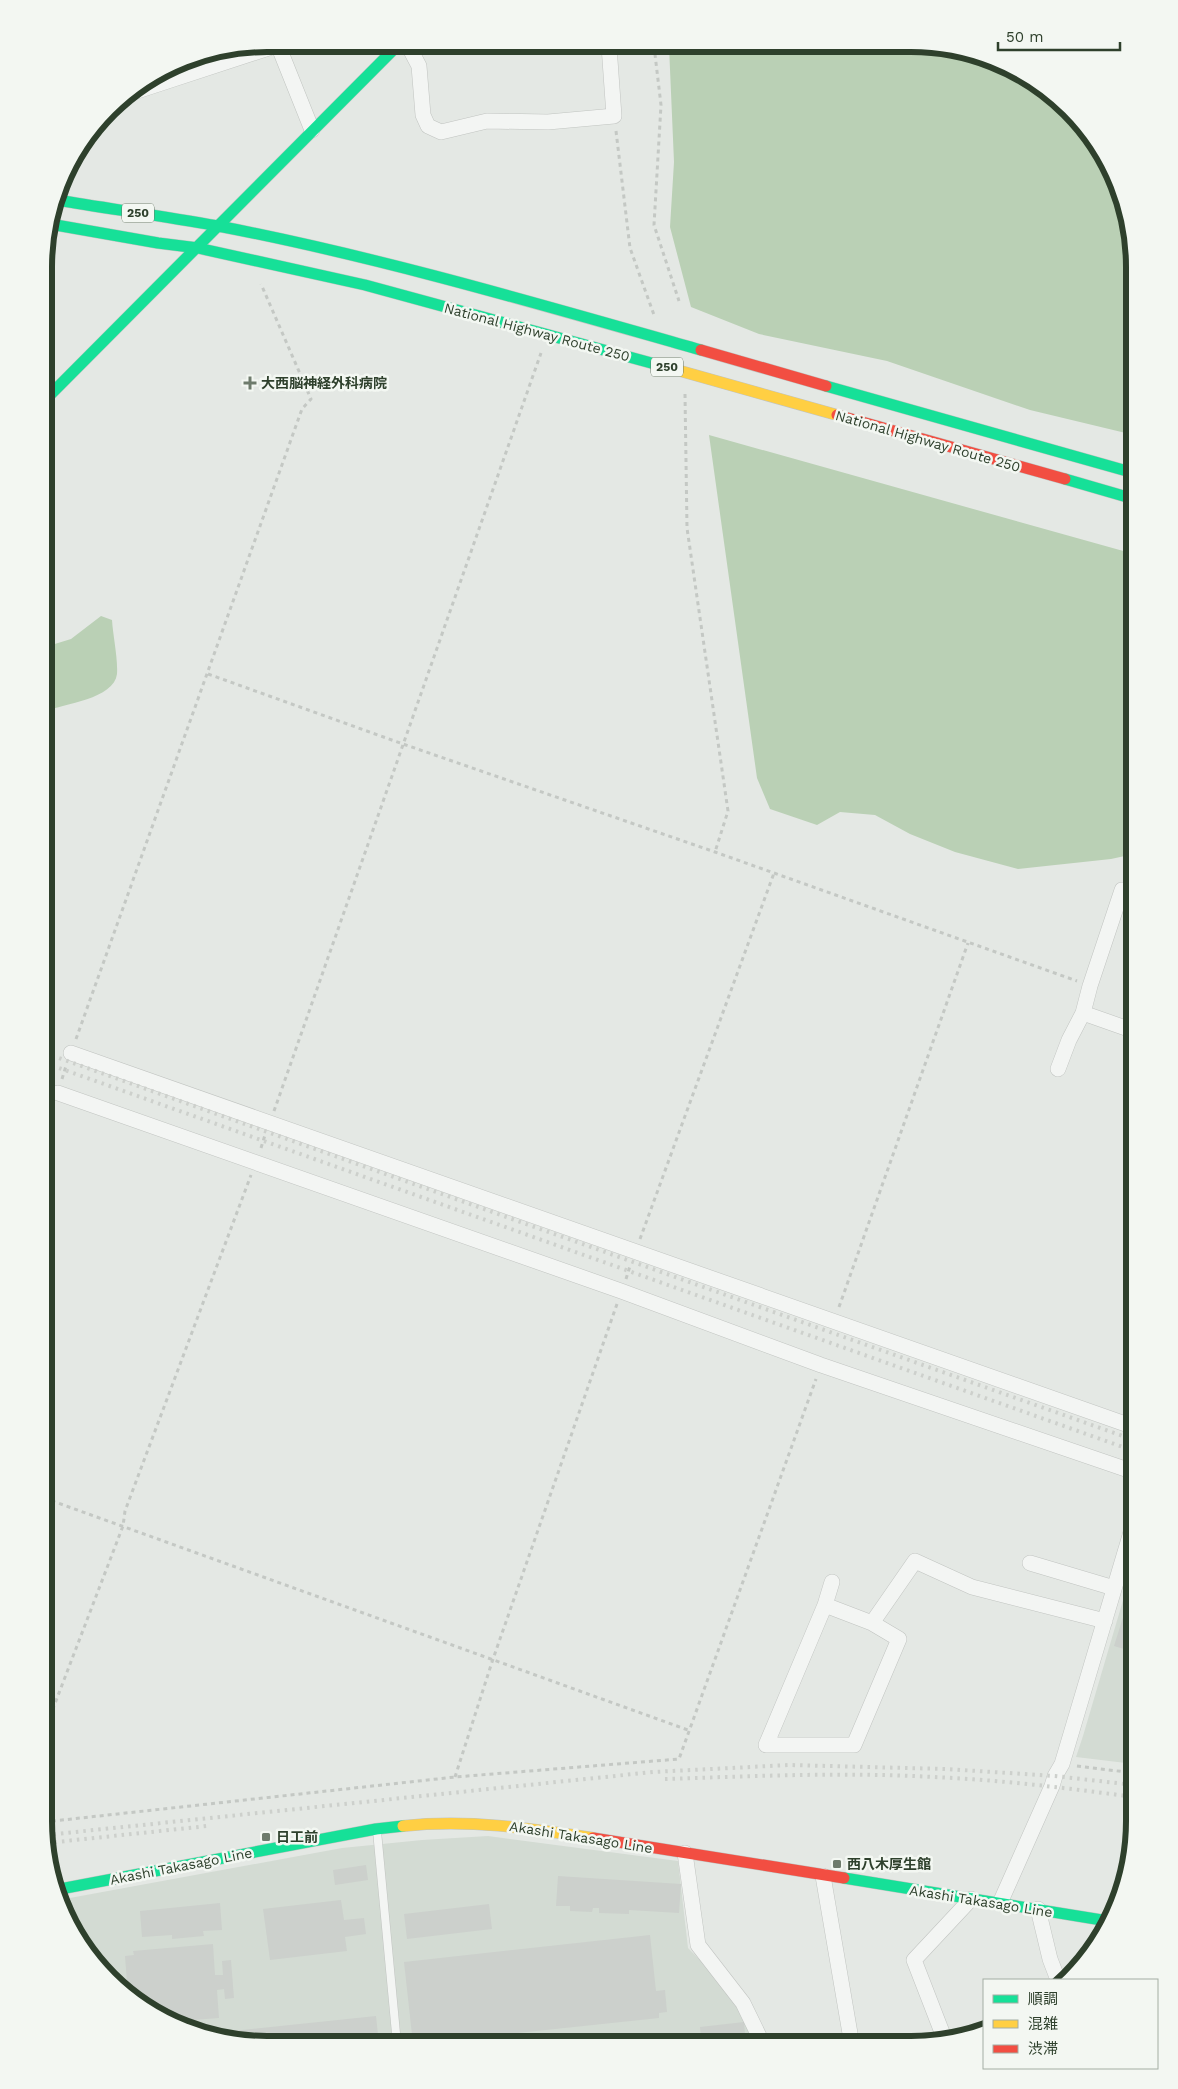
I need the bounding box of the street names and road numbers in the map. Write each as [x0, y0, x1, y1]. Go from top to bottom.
road number: 250 [122, 204, 154, 222]
street label: National Highway Route 250 [442, 299, 632, 365]
road number: 250 [651, 358, 683, 377]
street label: National Highway Route 250 [834, 407, 1022, 475]
street label: Akashi Takasago Line [508, 1818, 654, 1856]
street label: Akashi Takasago Line [109, 1844, 253, 1888]
street label: Akashi Takasago Line [908, 1882, 1054, 1920]

